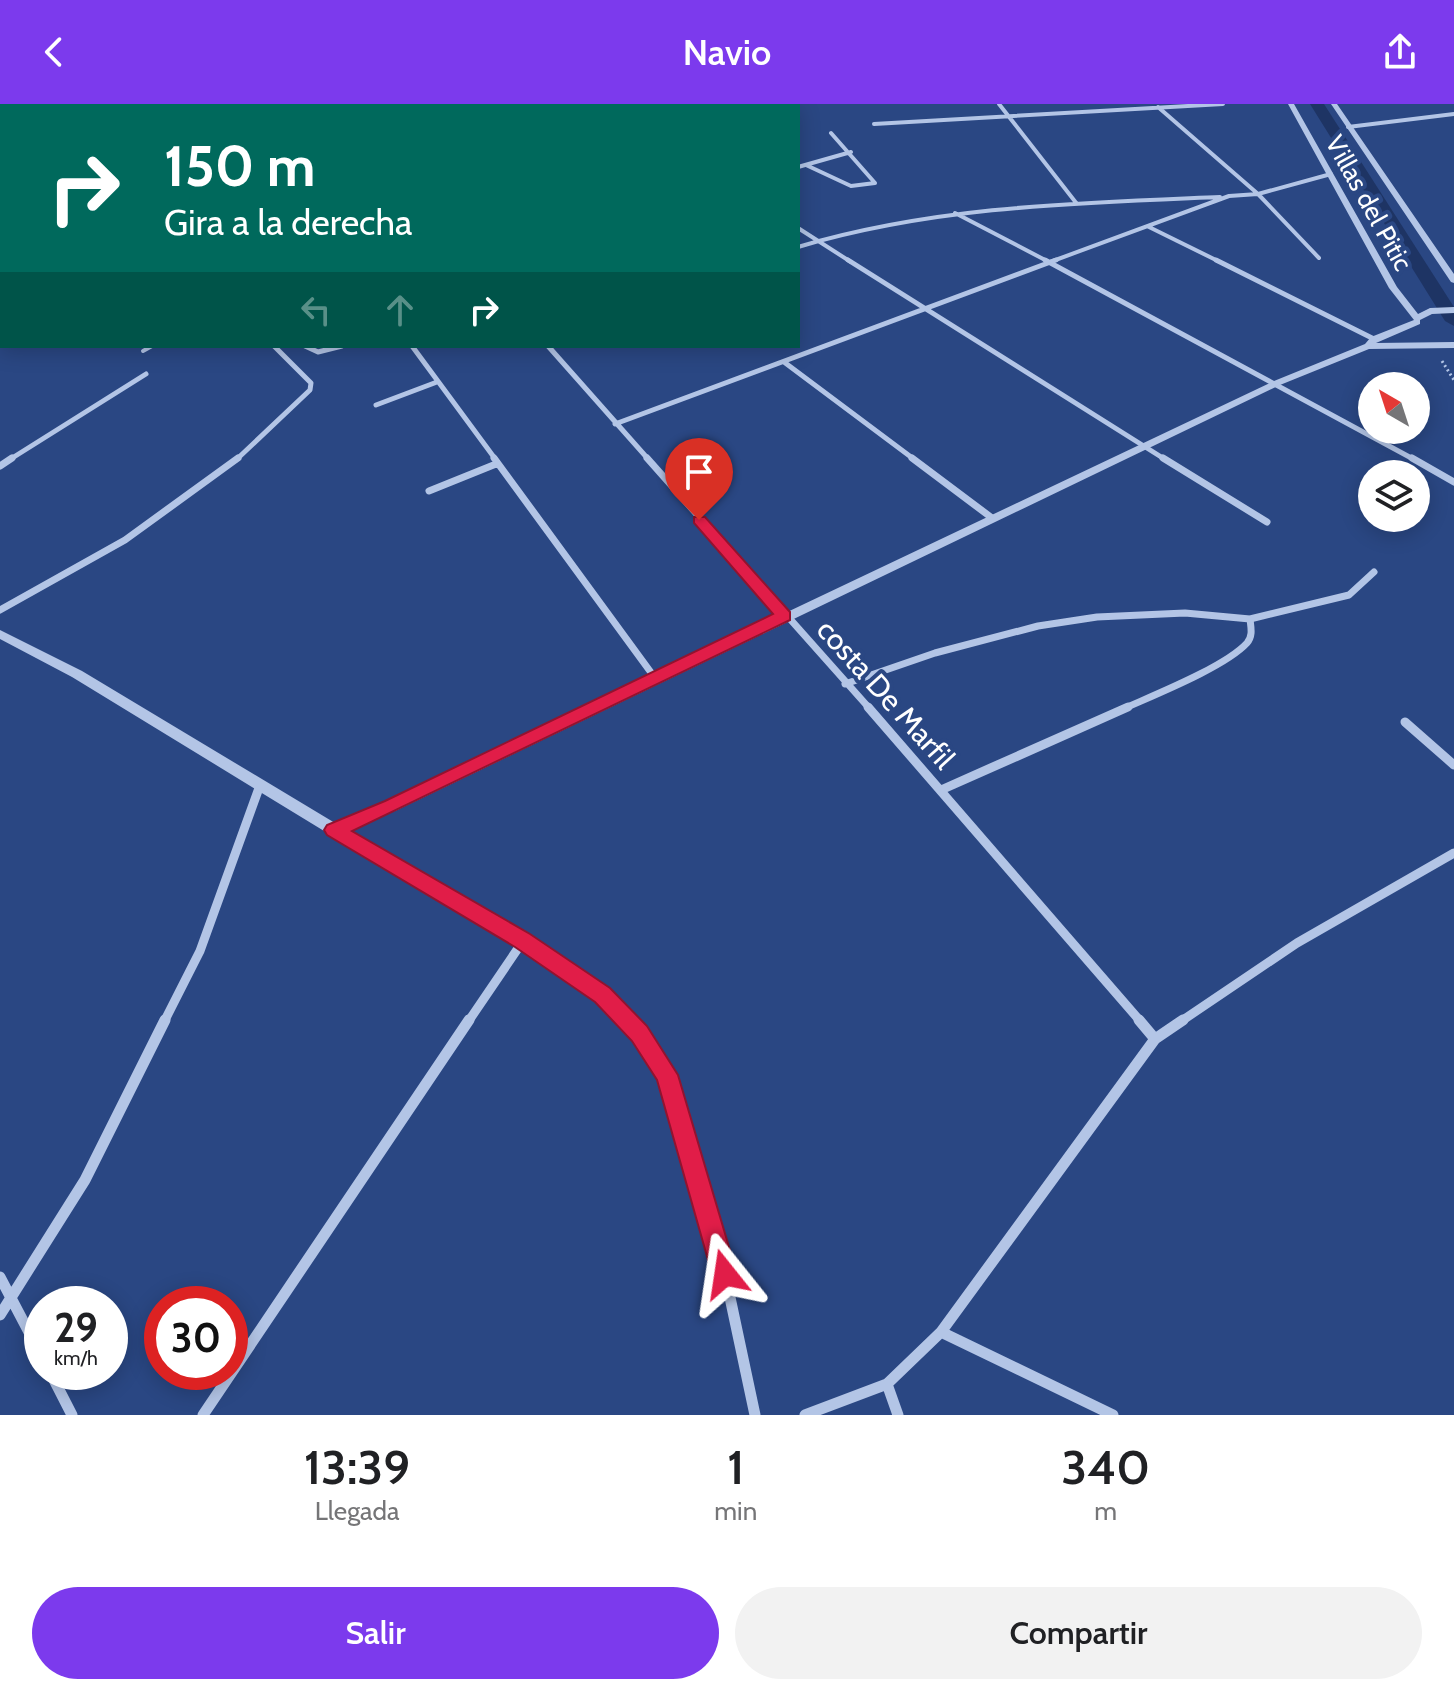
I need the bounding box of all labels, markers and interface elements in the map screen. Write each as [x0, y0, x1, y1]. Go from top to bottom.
icon: back [32, 30, 76, 74]
text: Navio [683, 30, 771, 74]
icon: share [1378, 30, 1422, 74]
street label: Villas del Pitic [1319, 130, 1419, 276]
text: 150 m [164, 132, 316, 200]
icon: right [32, 136, 136, 240]
text: Gira a la derecha [164, 200, 412, 244]
icon: left [294, 288, 338, 332]
icon: ahead [378, 288, 422, 332]
icon: right [462, 288, 506, 332]
north arrow [1358, 372, 1430, 444]
map controls [1358, 372, 1430, 532]
pin [665, 438, 733, 520]
icon: arrive [677, 450, 721, 494]
button: layers [1358, 460, 1430, 532]
street label: costa De Marfil [809, 611, 963, 777]
position arrow [683, 1232, 767, 1316]
speed limit sign: 30 [144, 1286, 248, 1390]
text: 29 [54, 1303, 98, 1352]
text: km/h [54, 1346, 98, 1370]
text: 13:39 [304, 1438, 410, 1496]
text: 1 [727, 1438, 744, 1496]
text: 340 [1061, 1438, 1150, 1496]
text: Llegada [315, 1495, 400, 1527]
text: min [714, 1495, 757, 1527]
text: m [1094, 1495, 1117, 1527]
button: Salir [32, 1587, 719, 1679]
button: Compartir [735, 1587, 1422, 1679]

